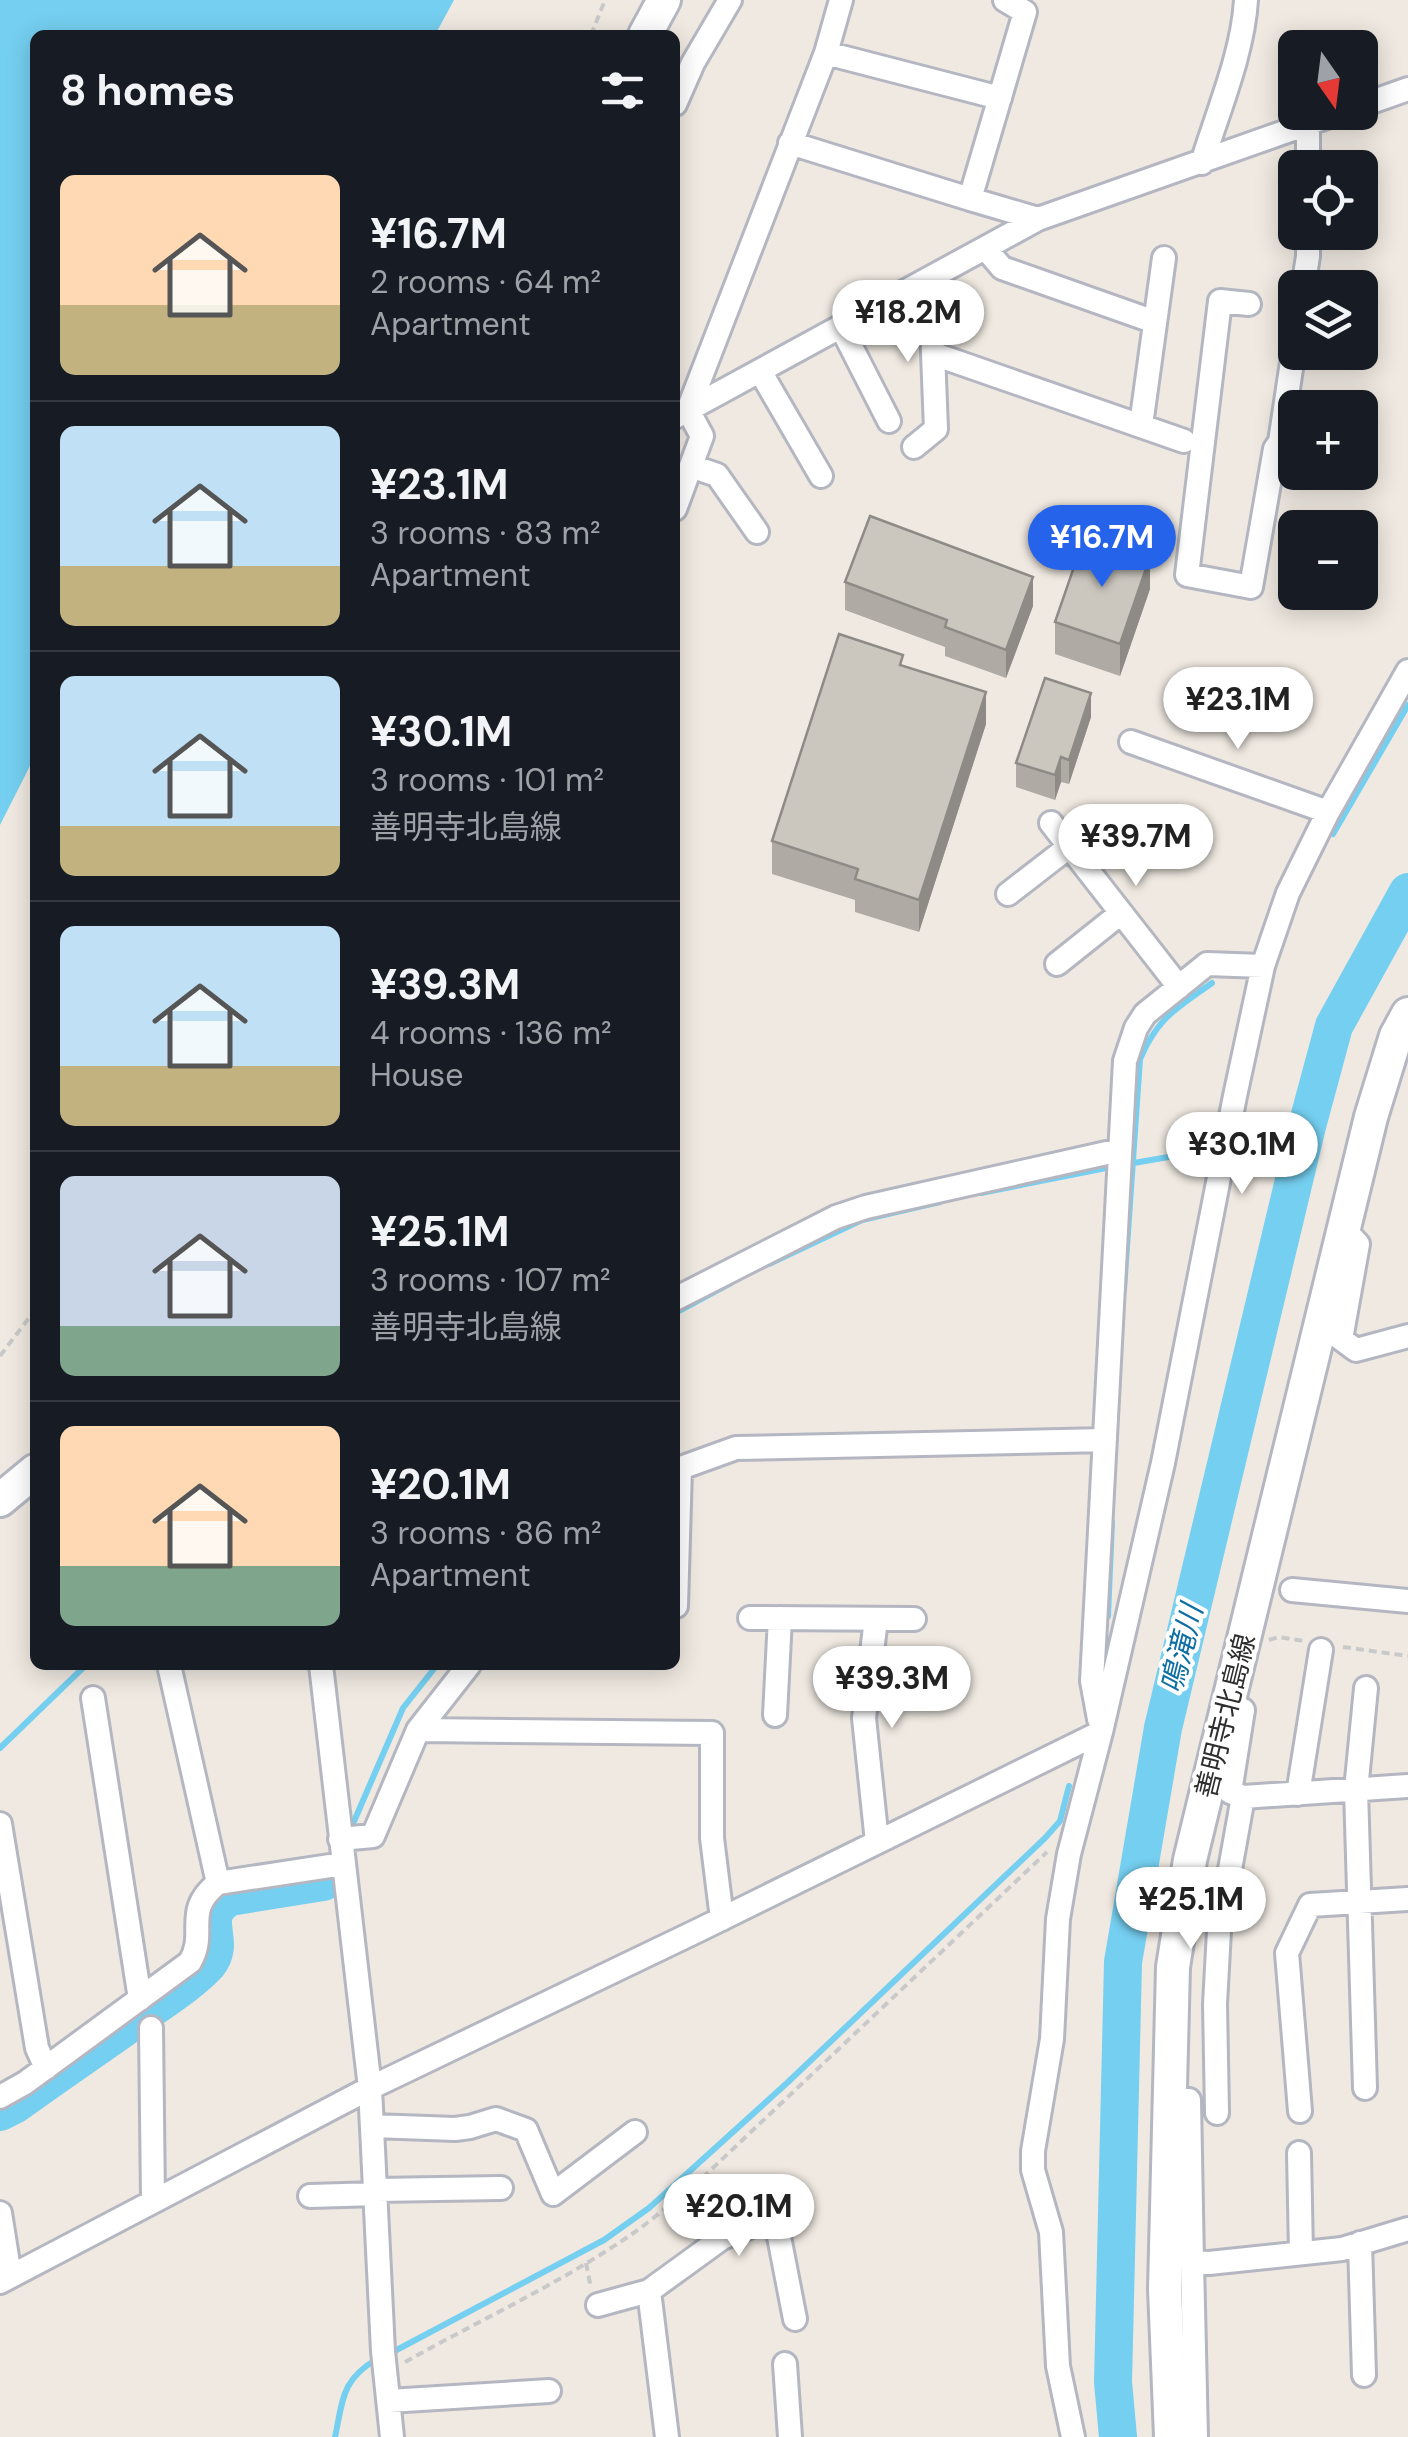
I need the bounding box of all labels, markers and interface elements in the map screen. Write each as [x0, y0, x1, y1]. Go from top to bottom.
north arrow [1278, 30, 1378, 130]
map controls [1278, 30, 1378, 610]
text: 8 homes [60, 63, 235, 118]
icon: filters [595, 63, 650, 118]
button: locate [1278, 150, 1378, 250]
text: ¥16.7M [370, 206, 507, 261]
icon: home [140, 215, 260, 335]
text: 2 rooms · 64 m² [370, 261, 601, 303]
button: layers [1278, 270, 1378, 370]
pin: ¥18.2M [827, 280, 989, 365]
text: ¥18.2M [854, 291, 962, 333]
text: Apartment [370, 303, 531, 345]
button: + [1278, 390, 1378, 490]
text: ¥23.1M [370, 457, 509, 512]
icon: home [140, 466, 260, 586]
pin: ¥16.7M [1021, 505, 1183, 590]
button: − [1278, 510, 1378, 610]
text: 3 rooms · 83 m² [370, 512, 601, 554]
text: ¥16.7M [1050, 516, 1154, 558]
text: Apartment [370, 554, 531, 596]
pin: ¥23.1M [1157, 667, 1319, 752]
text: ¥23.1M [1185, 678, 1291, 720]
text: ¥30.1M [370, 704, 512, 759]
icon: home [140, 716, 260, 836]
text: 3 rooms · 101 m² [370, 759, 604, 801]
pin: ¥39.7M [1055, 804, 1217, 889]
text: 善明寺北島線 [370, 806, 562, 848]
text: ¥39.7M [1080, 815, 1192, 857]
text: ¥39.3M [370, 957, 520, 1012]
icon: home [140, 966, 260, 1086]
text: 4 rooms · 136 m² [370, 1012, 612, 1054]
text: House [370, 1054, 463, 1096]
pin: ¥30.1M [1161, 1112, 1323, 1197]
text: ¥30.1M [1188, 1123, 1296, 1165]
text: ¥25.1M [370, 1204, 509, 1259]
icon: home [140, 1216, 260, 1336]
text: 3 rooms · 107 m² [370, 1259, 611, 1301]
text: 善明寺北島線 [370, 1306, 562, 1348]
text: ¥20.1M [370, 1457, 511, 1512]
icon: home [140, 1466, 260, 1586]
text: 3 rooms · 86 m² [370, 1512, 602, 1554]
text: Apartment [370, 1554, 531, 1596]
water label: 鳴滝川 [1152, 1598, 1212, 1697]
street label: 善明寺北島線 [1187, 1630, 1264, 1802]
pin: ¥39.3M [811, 1646, 973, 1731]
text: ¥39.3M [835, 1657, 949, 1699]
pin: ¥25.1M [1110, 1867, 1272, 1952]
text: ¥25.1M [1138, 1878, 1244, 1920]
pin: ¥20.1M [658, 2174, 820, 2259]
text: ¥20.1M [685, 2185, 793, 2227]

